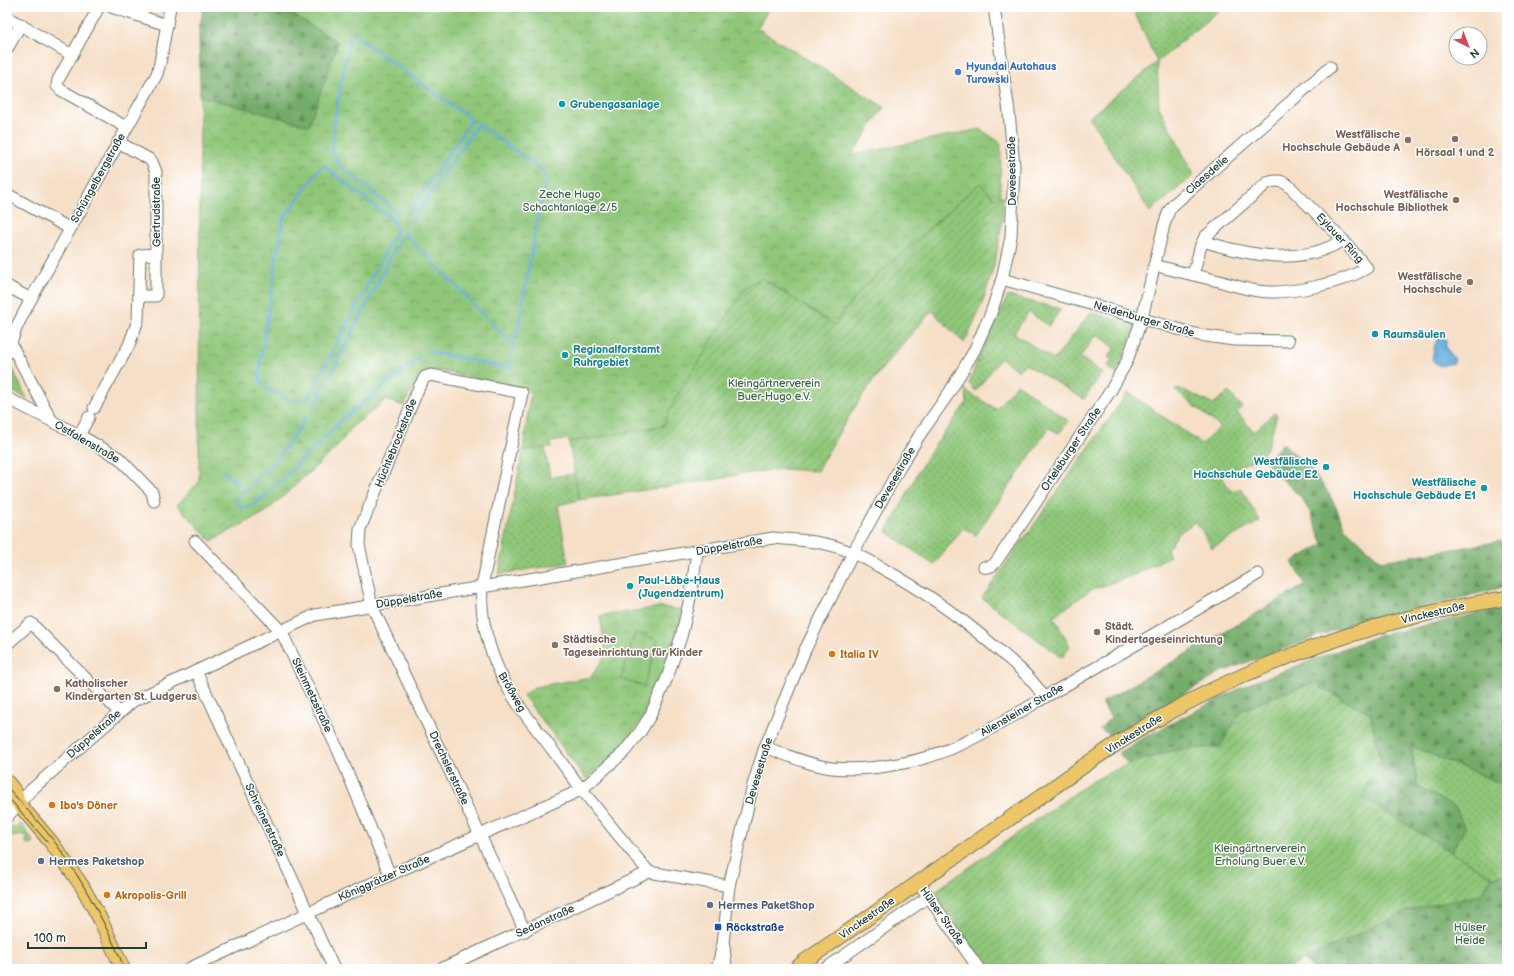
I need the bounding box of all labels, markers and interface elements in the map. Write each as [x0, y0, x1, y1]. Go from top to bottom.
north arrow [1448, 26, 1488, 66]
text: N [1467, 45, 1482, 61]
place label: Hyundai Autohaus Turowski [966, 60, 1057, 86]
marker: Hyundai Autohaus Turowski [953, 67, 963, 77]
place label: Grubengasanlage [570, 98, 660, 111]
marker: Grubengasanlage [557, 99, 567, 109]
place label: Westfälische Hochschule Gebäude A [1282, 128, 1400, 154]
street label: Schüngelbergstraße [68, 130, 128, 225]
marker: Hörsaal 1 und 2 [1450, 134, 1460, 144]
marker: Westfälische Hochschule Gebäude A [1403, 135, 1413, 145]
street label: Devesestraße [1005, 136, 1019, 206]
place label: Hörsaal 1 und 2 [1416, 146, 1495, 159]
street label: Claesdelle [1183, 153, 1231, 197]
street label: Gertrudstraße [150, 176, 163, 247]
park label: Zeche Hugo Schachtanlage 2/5 [523, 188, 617, 214]
place label: Westfälische Hochschule Bibliothek [1336, 188, 1448, 214]
marker: Westfälische Hochschule Bibliothek [1451, 195, 1461, 205]
street label: Eylauer Ring [1314, 210, 1366, 266]
place label: Westfälische Hochschule [1398, 270, 1462, 296]
marker: Westfälische Hochschule [1465, 277, 1475, 287]
street label: Neidenburger Straße [1092, 298, 1197, 340]
place label: Raumsäulen [1383, 328, 1446, 341]
marker: Raumsäulen [1370, 329, 1380, 339]
place label: Regionalforstamt Ruhrgebiet [573, 343, 660, 369]
marker: Regionalforstamt Ruhrgebiet [560, 350, 570, 360]
park label: Kleingärtnerverein Buer-Hugo e.V. [728, 377, 820, 403]
street label: Hüchtebrockstraße [372, 396, 420, 489]
street label: Ortelsburger Straße [1038, 404, 1104, 493]
street label: Ostfalenstraße [52, 418, 122, 466]
street label: Devesestraße [872, 444, 918, 511]
place label: Westfälische Hochschule Gebäude E2 [1193, 455, 1318, 481]
marker: Westfälische Hochschule Gebäude E2 [1321, 462, 1331, 472]
place label: Westfälische Hochschule Gebäude E1 [1353, 476, 1476, 502]
marker: Westfälische Hochschule Gebäude E1 [1479, 483, 1489, 493]
street label: Düppelstraße [695, 534, 764, 558]
place label: Paul-Löbe-Haus (Jugendzentrum) [638, 574, 724, 600]
marker: Paul-Löbe-Haus (Jugendzentrum) [625, 581, 635, 591]
street label: Düppelstraße [375, 587, 444, 611]
street label: Vinckestraße [1400, 599, 1466, 627]
place label: Städt. Kindertageseinrichtung [1105, 620, 1223, 646]
marker: Städt. Kindertageseinrichtung [1092, 627, 1102, 637]
place label: Städtische Tageseinrichtung für Kinder [563, 633, 703, 659]
marker: Städtische Tageseinrichtung für Kinder [550, 640, 560, 650]
place label: Italia IV [840, 648, 879, 661]
marker: Italia IV [827, 649, 837, 659]
street label: Steinmetzstraße [289, 656, 335, 735]
street label: Brößweg [495, 670, 529, 714]
place label: Katholischer Kindergarten St. Ludgerus [65, 677, 198, 703]
street label: Allensteiner Straße [978, 681, 1066, 739]
marker: Katholischer Kindergarten St. Ludgerus [52, 684, 62, 694]
street label: Düppelstraße [64, 707, 124, 761]
street label: Vinckestraße [1103, 711, 1165, 757]
street label: Drechslerstraße [426, 729, 472, 807]
street label: Devesestraße [743, 735, 776, 806]
street label: Schreinerstraße [242, 781, 288, 859]
place label: Ibo's Döner [60, 799, 118, 812]
marker: Ibo's Döner [47, 800, 57, 810]
park label: Kleingärtnerverein Erholung Buer e.V. [1214, 842, 1306, 868]
street label: Königgrätzer Straße [336, 852, 432, 904]
place label: Hermes Paketshop [49, 855, 144, 868]
marker: Hermes Paketshop [36, 856, 46, 866]
street label: Hülser Straße [917, 884, 967, 948]
place label: Akropolis-Grill [114, 889, 187, 902]
marker: Akropolis-Grill [102, 890, 112, 900]
street label: Vinckestraße [837, 894, 898, 942]
place label: Hermes PaketShop [718, 899, 814, 912]
marker: Hermes PaketShop [705, 900, 715, 910]
street label: Sedanstraße [514, 902, 577, 940]
place label: Röckstraße [726, 921, 784, 934]
park label: Hülser Heide [1454, 921, 1487, 947]
marker: Röckstraße [713, 922, 723, 932]
scale bar [28, 924, 146, 950]
text: 100 m [34, 931, 66, 946]

